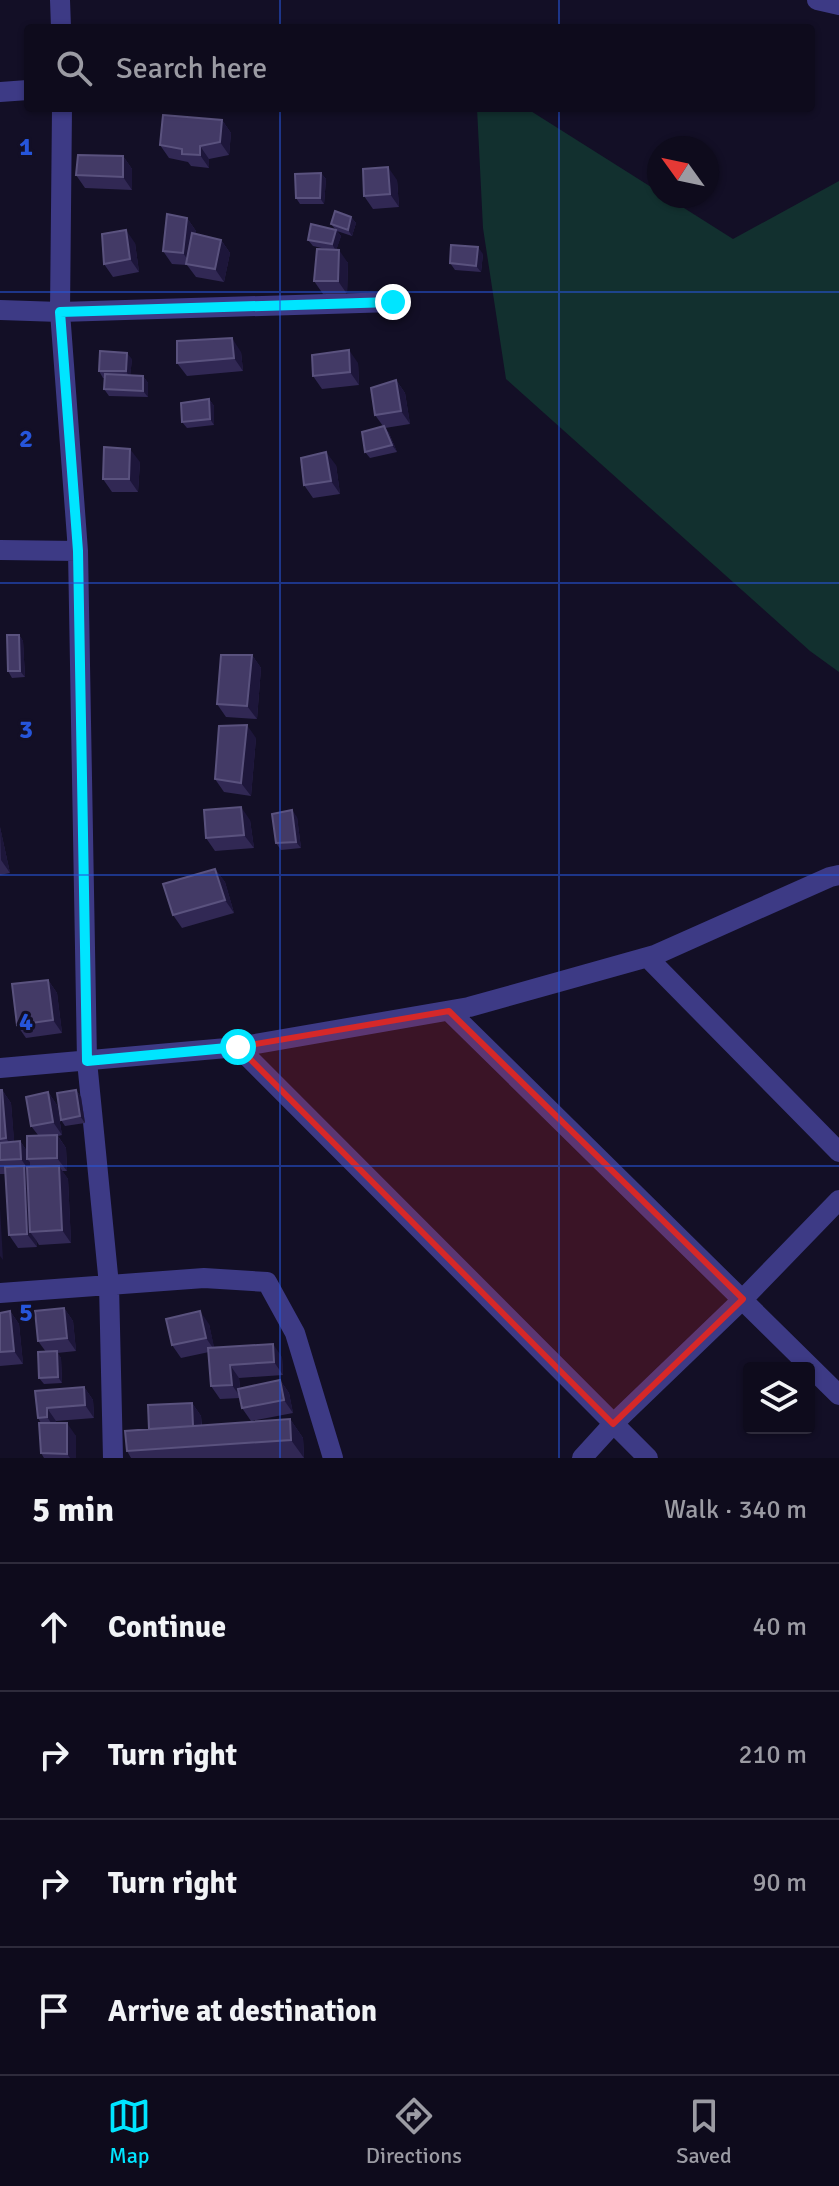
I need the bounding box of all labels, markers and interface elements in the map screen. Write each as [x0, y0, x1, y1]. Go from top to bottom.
search box [24, 24, 815, 112]
icon: search [52, 46, 96, 90]
text: Search here [116, 50, 267, 87]
text: 1 [19, 131, 33, 163]
north arrow [647, 136, 719, 208]
route end [375, 284, 411, 320]
text: 2 [19, 423, 33, 455]
text: 3 [19, 714, 33, 746]
text: 4 [19, 1006, 33, 1038]
route start [220, 1029, 256, 1065]
text: 5 [19, 1297, 33, 1329]
map controls [743, 1362, 815, 1434]
button: layers [743, 1362, 815, 1434]
text: 5 min [32, 1489, 114, 1531]
text: Walk · 340 m [664, 1494, 807, 1526]
icon: ahead [32, 1605, 76, 1649]
text: Continue [108, 1609, 226, 1646]
text: 40 m [752, 1611, 807, 1643]
icon: right [32, 1733, 76, 1777]
text: Turn right [108, 1737, 237, 1774]
text: 210 m [738, 1739, 807, 1771]
icon: right [32, 1861, 76, 1905]
text: Turn right [108, 1865, 237, 1902]
text: 90 m [752, 1867, 807, 1899]
icon: arrive [32, 1989, 76, 2033]
text: Arrive at destination [108, 1993, 377, 2030]
tab: Map [107, 2094, 151, 2169]
tab: Directions [366, 2094, 462, 2169]
tab: Saved [676, 2094, 732, 2169]

